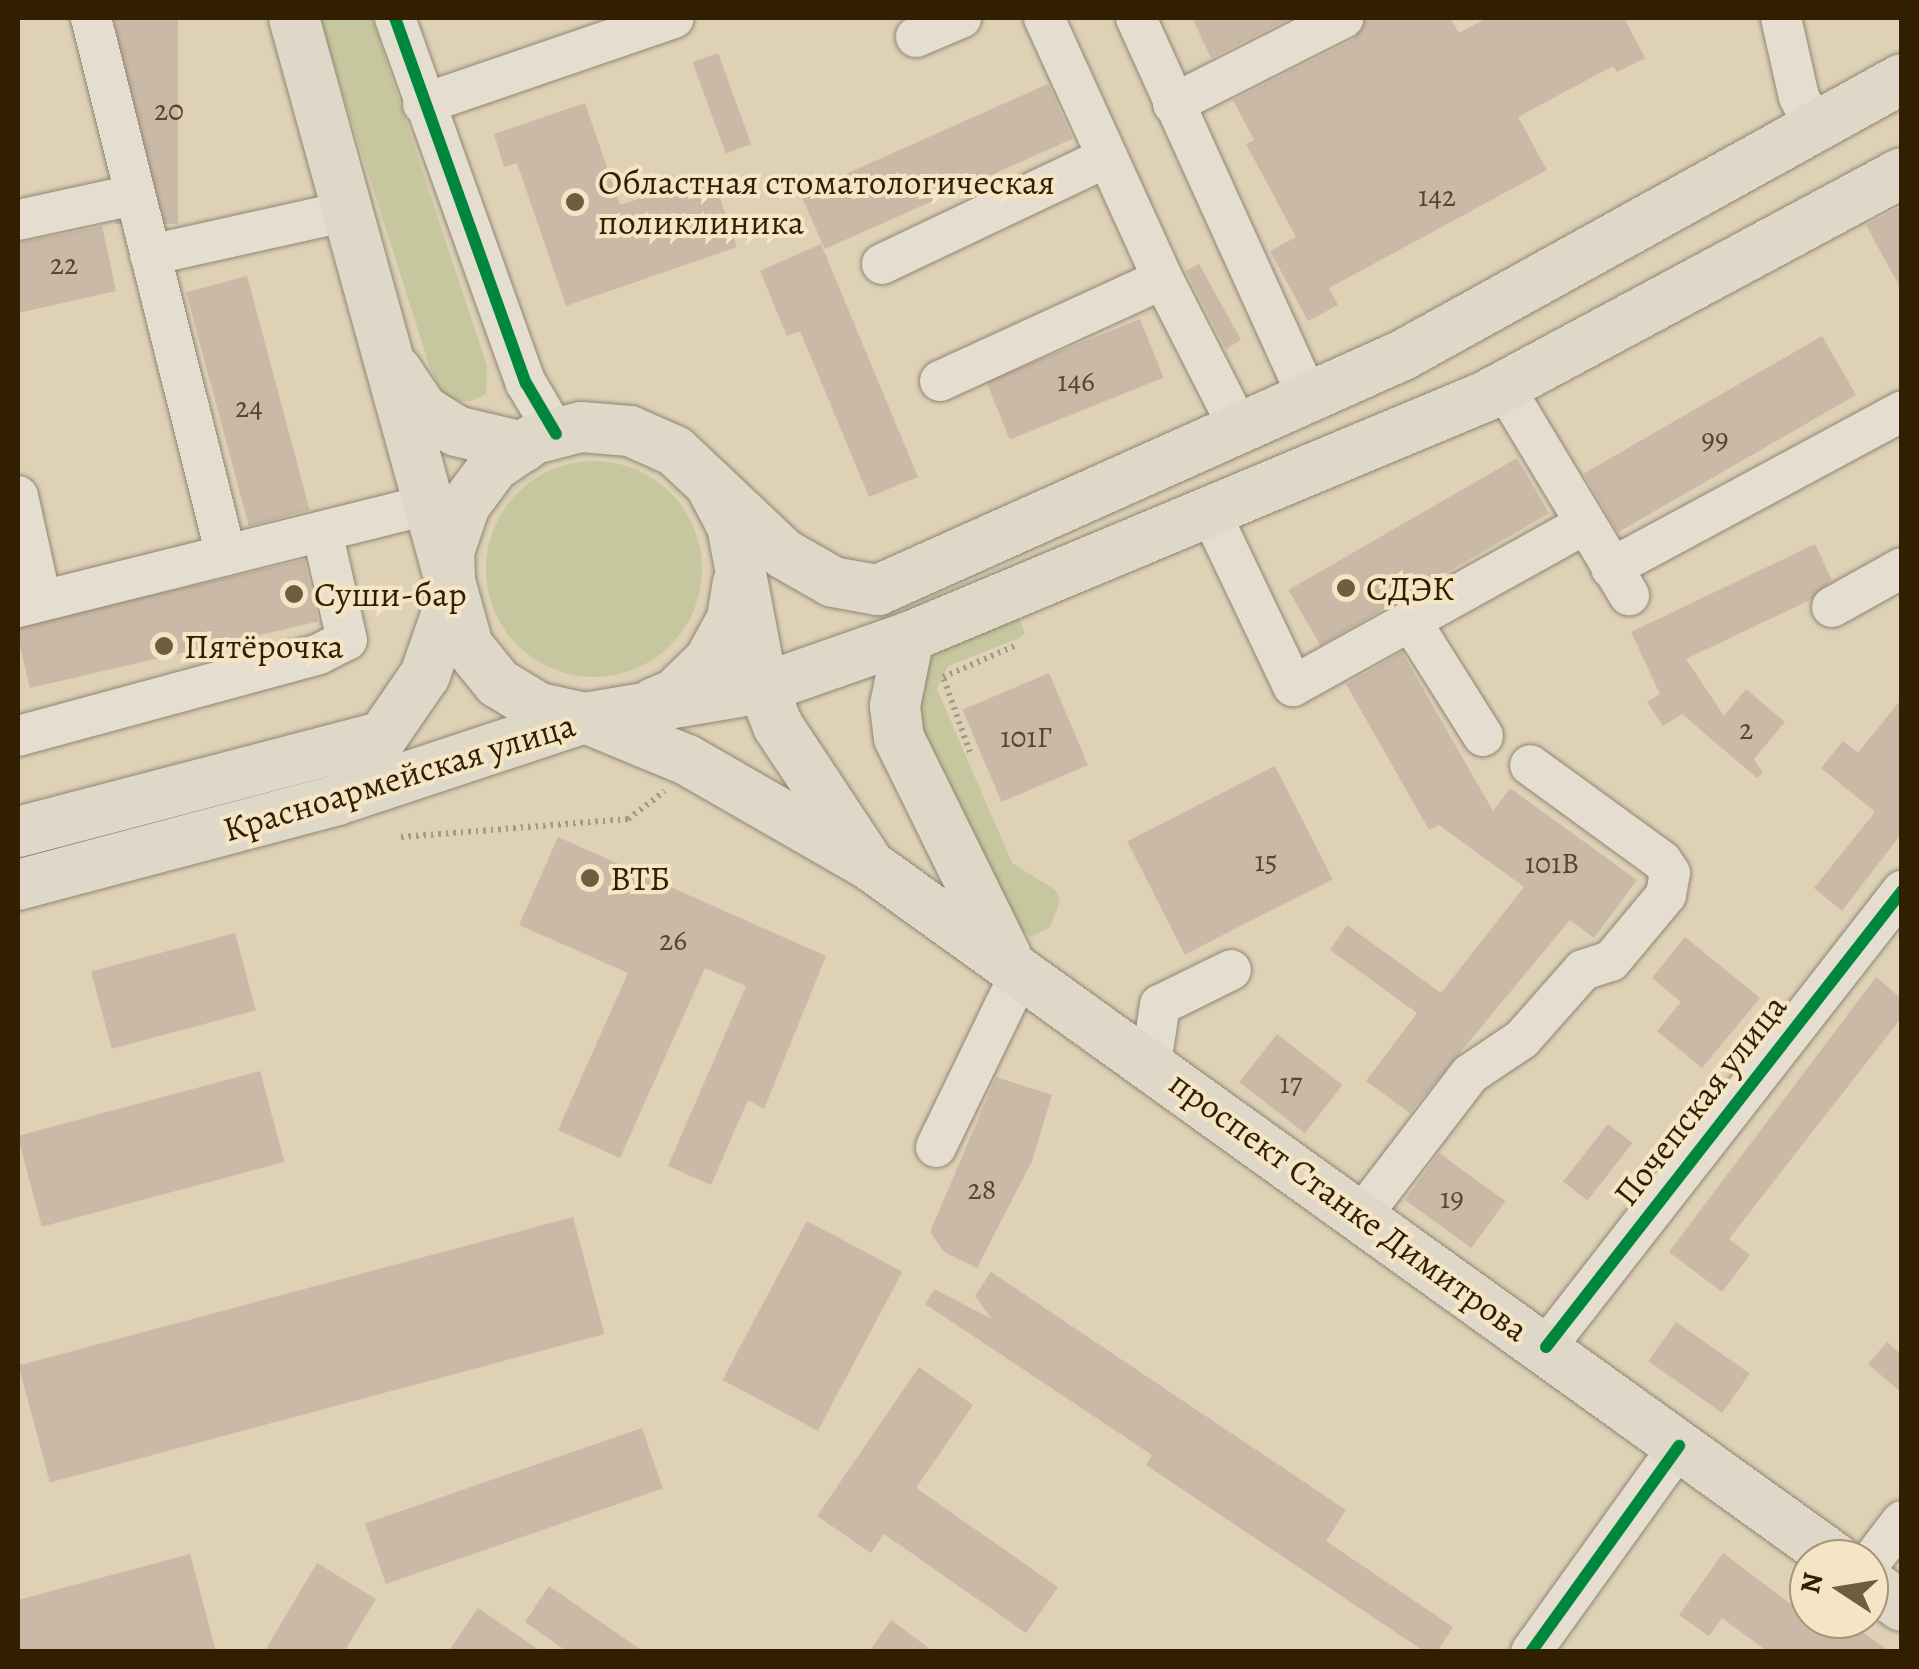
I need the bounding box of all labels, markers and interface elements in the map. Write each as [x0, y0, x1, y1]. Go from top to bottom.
house number: 20 [154, 92, 184, 128]
place label: Областная стоматологическая поликлиника [598, 161, 1055, 243]
house number: 142 [1418, 178, 1456, 214]
marker: Областная стоматологическая поликлиника [562, 189, 588, 215]
house number: 22 [50, 246, 78, 282]
house number: 146 [1057, 363, 1095, 399]
house number: 24 [235, 389, 263, 425]
house number: 99 [1701, 421, 1729, 457]
place label: СДЭК [1366, 567, 1454, 609]
place label: Суши-бар [314, 573, 467, 615]
marker: СДЭК [1335, 577, 1357, 599]
marker: Суши-бар [283, 583, 305, 605]
place label: Пятёрочка [184, 625, 344, 667]
marker: Пятёрочка [153, 635, 175, 657]
street label: Красноармейская улица [218, 703, 580, 851]
house number: 2 [1739, 711, 1753, 747]
house number: 101Г [1000, 719, 1052, 755]
house number: 15 [1254, 843, 1278, 879]
house number: 101В [1525, 845, 1579, 881]
place label: ВТБ [610, 857, 670, 899]
marker: ВТБ [579, 867, 601, 889]
house number: 26 [659, 922, 687, 958]
street label: Почепская улица [1605, 986, 1795, 1214]
street label: проспект Станке Димитрова [1161, 1062, 1537, 1350]
house number: 17 [1280, 1065, 1302, 1101]
house number: 28 [968, 1171, 996, 1207]
house number: 19 [1440, 1180, 1464, 1216]
north arrow [1789, 1539, 1889, 1639]
text: N [1791, 1569, 1832, 1597]

